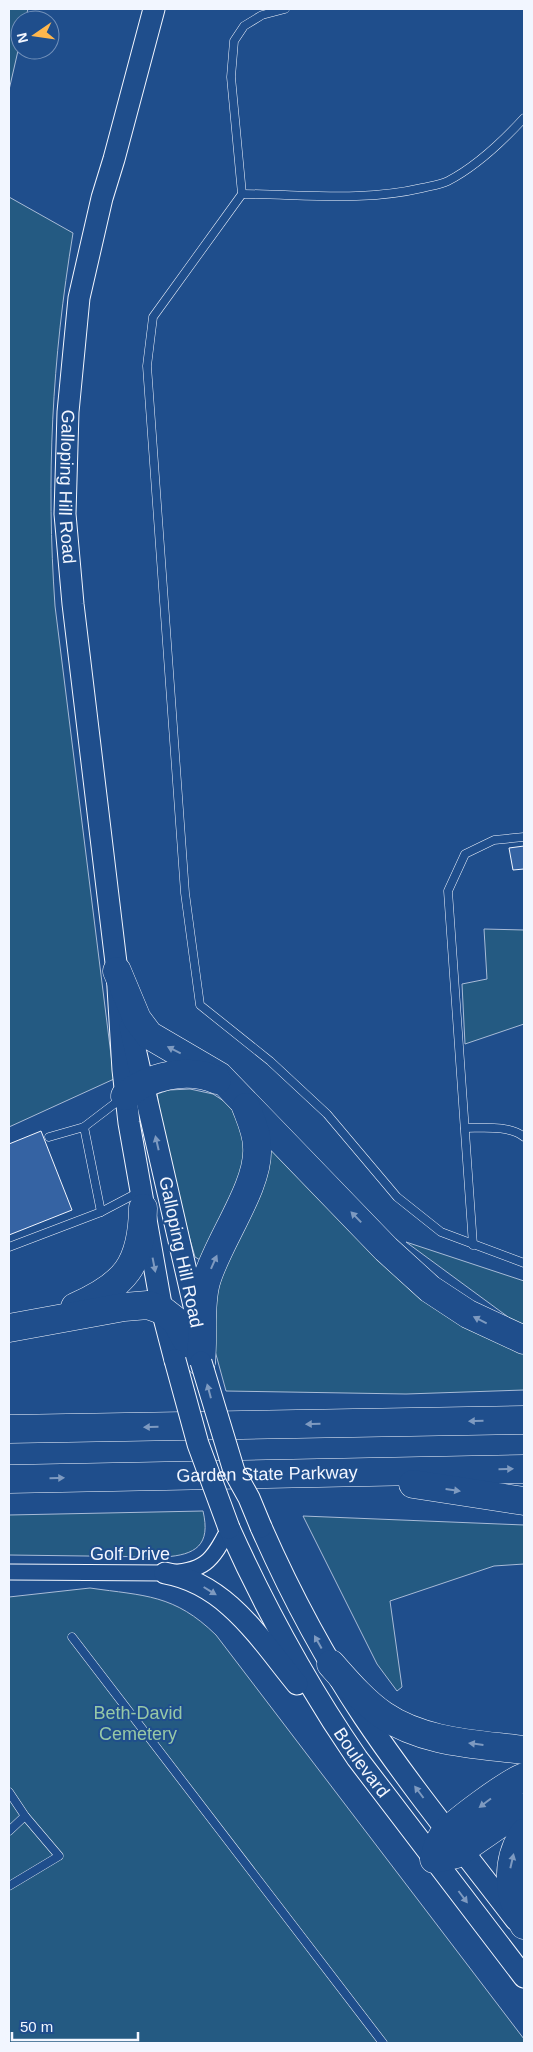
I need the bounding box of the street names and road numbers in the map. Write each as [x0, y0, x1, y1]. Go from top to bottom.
street label: Galloping Hill Road [55, 409, 79, 565]
street label: Galloping Hill Road [155, 1175, 207, 1329]
street label: Garden State Parkway [176, 1462, 358, 1486]
street label: Golf Drive [90, 1544, 170, 1564]
street label: Boulevard [330, 1724, 393, 1801]

